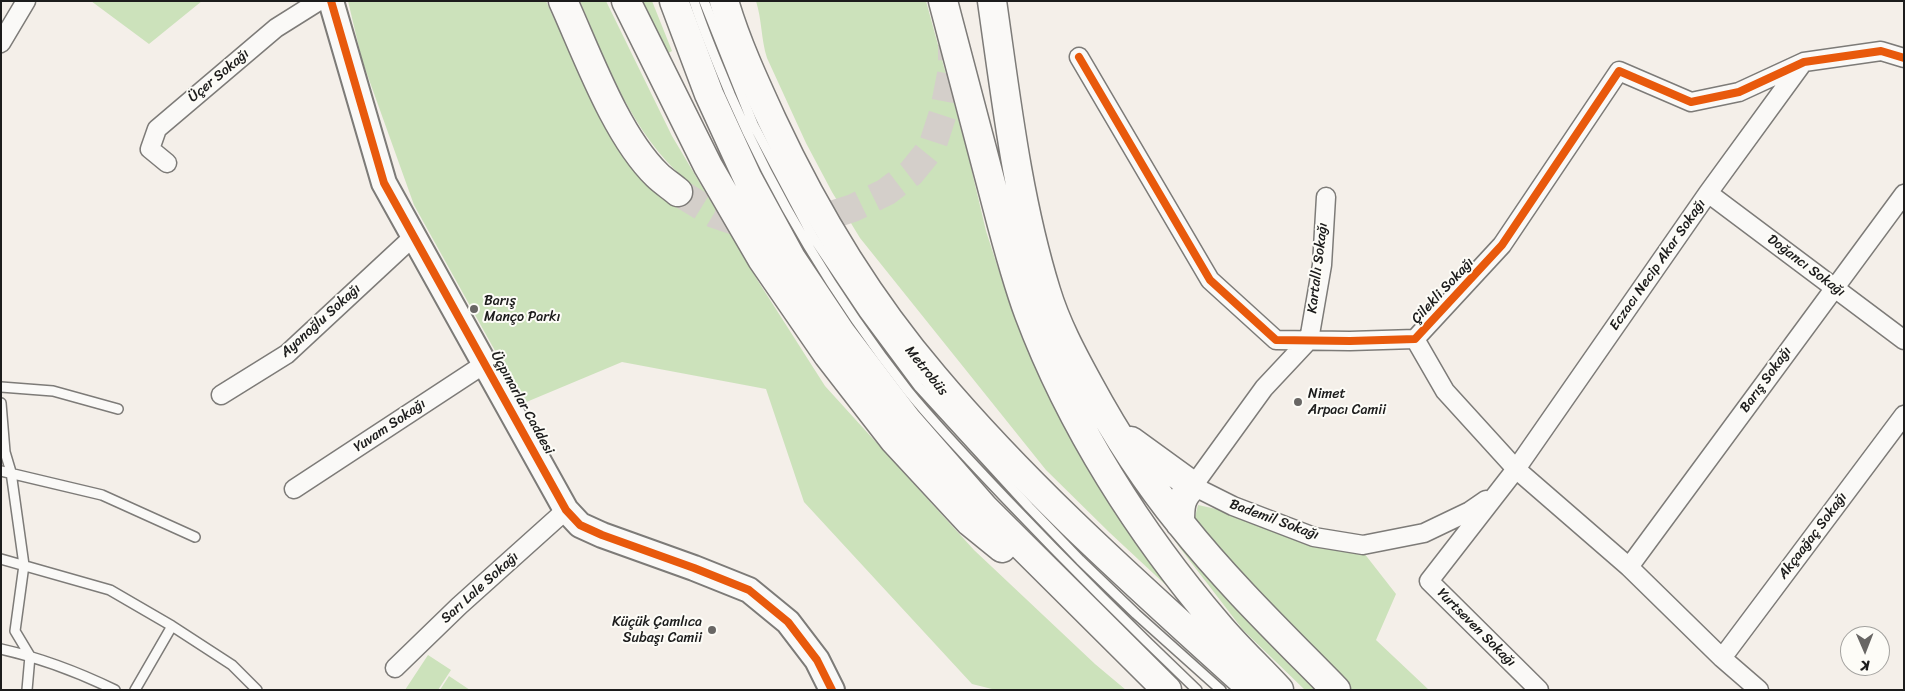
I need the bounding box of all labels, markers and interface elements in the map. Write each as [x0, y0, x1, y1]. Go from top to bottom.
street label: Üçer Sokağı [185, 46, 253, 106]
street label: Eczacı Necip Akar Sokağı [1606, 196, 1710, 334]
street label: Kartallı Sokağı [1304, 222, 1332, 314]
street label: Doğancı Sokağı [1764, 231, 1848, 301]
street label: Çilekli Sokağı [1408, 255, 1478, 327]
street label: Ayanoğlu Sokağı [278, 281, 364, 361]
place label: Barış Manço Parkı [484, 293, 560, 326]
marker: Barış Manço Parkı [468, 303, 480, 315]
street label: Metrobüs [901, 343, 951, 399]
street label: Barış Sokağı [1737, 344, 1795, 416]
street label: Üçpınarlar Caddesi [487, 348, 557, 458]
place label: Nimet Arpacı Camii [1308, 386, 1386, 418]
street label: Yuvam Sokağı [351, 396, 429, 456]
marker: Nimet Arpacı Camii [1292, 396, 1304, 408]
street label: Akçaağaç Sokağı [1775, 490, 1851, 582]
street label: Bademil Sokağı [1227, 496, 1321, 544]
street label: Sarı Lale Sokağı [438, 549, 522, 627]
street label: Yurtseven Sokağı [1433, 585, 1519, 671]
place label: Küçük Çamlıca Subaşı Camii [612, 614, 702, 646]
marker: Küçük Çamlıca Subaşı Camii [706, 624, 718, 636]
north arrow [1840, 626, 1890, 676]
text: K [1861, 653, 1870, 678]

